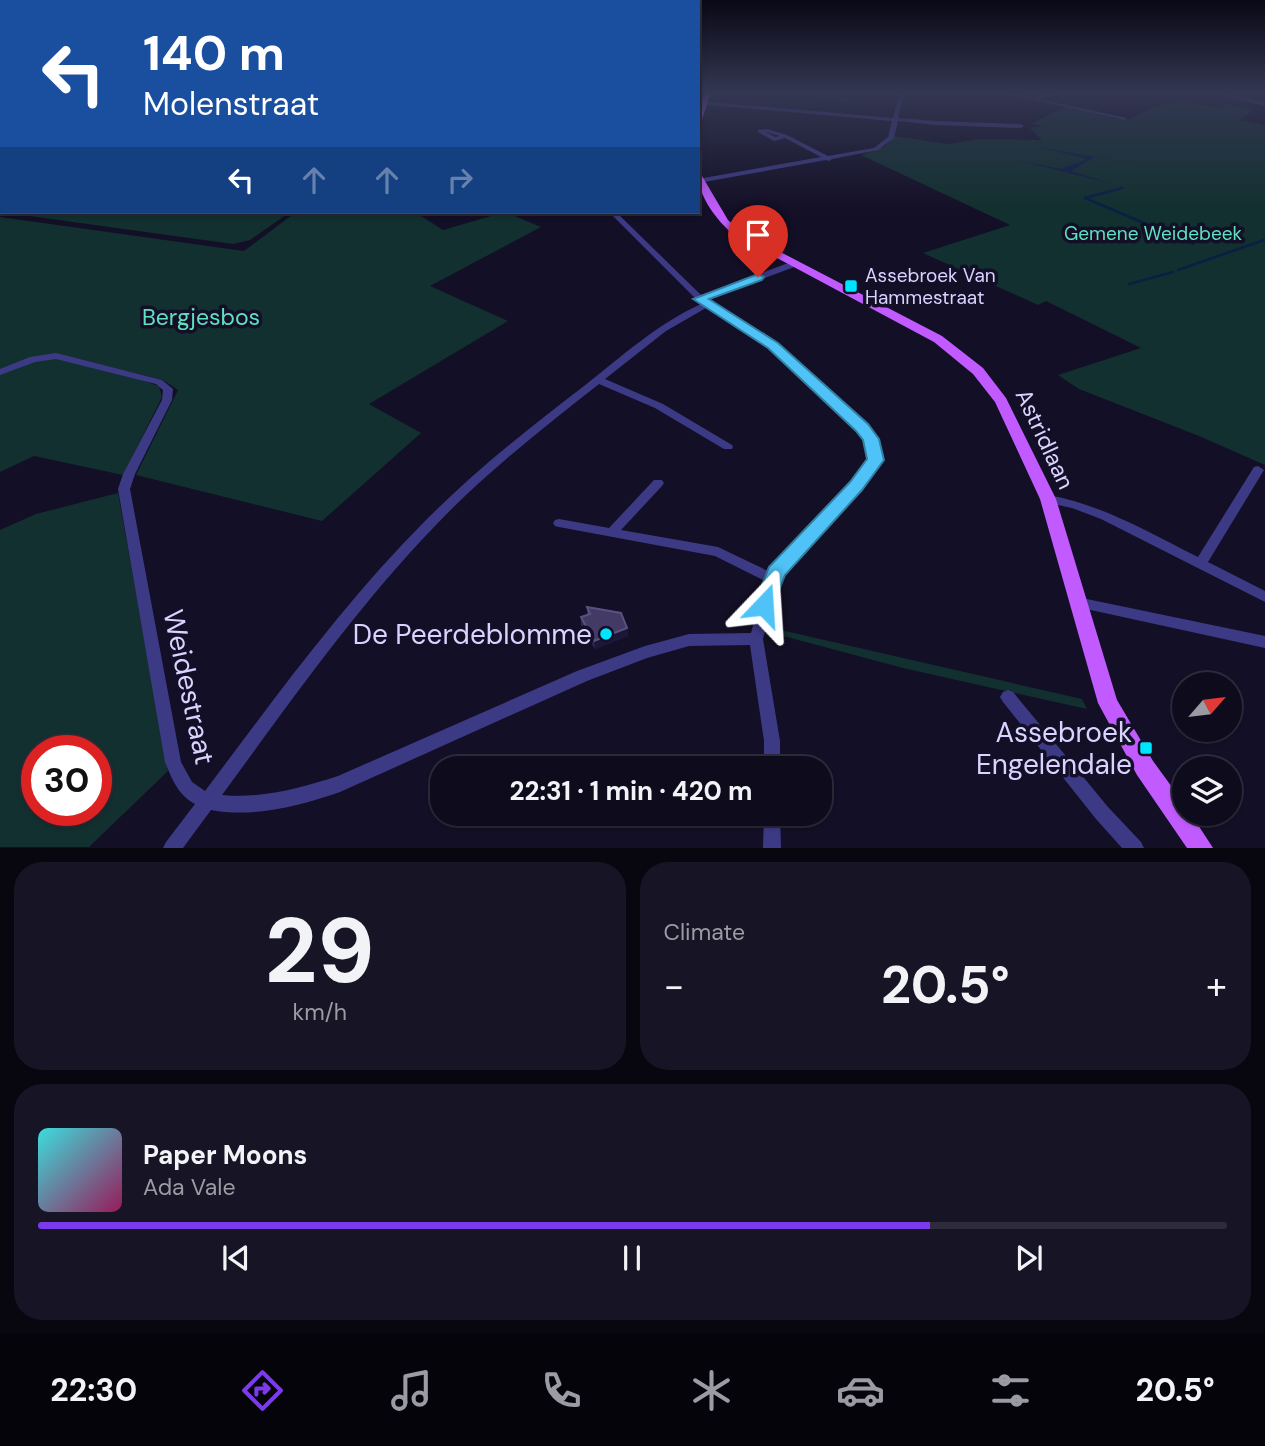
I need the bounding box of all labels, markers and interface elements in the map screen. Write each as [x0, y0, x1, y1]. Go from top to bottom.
text: 140 m [143, 21, 285, 85]
icon: left [28, 28, 119, 119]
text: Molenstraat [143, 83, 319, 125]
icon: left [222, 161, 260, 199]
icon: ahead [295, 161, 333, 199]
icon: ahead [368, 161, 406, 199]
icon: right [441, 161, 479, 199]
pin [728, 205, 788, 277]
icon: arrive [739, 216, 777, 254]
park label: Gemene Weidebeek [1064, 221, 1243, 246]
place label: Assebroek Van Hammestraat [865, 263, 996, 310]
marker: Assebroek Van Hammestraat [843, 278, 859, 294]
park label: Bergjesbos [142, 302, 260, 332]
street label: Astridlaan [1009, 384, 1081, 494]
position arrow [727, 568, 801, 642]
street label: Weidestraat [155, 606, 223, 768]
place label: De Peerdeblomme [353, 616, 592, 653]
marker: De Peerdeblomme [598, 626, 614, 642]
north arrow [1172, 672, 1242, 742]
map controls [1172, 672, 1242, 826]
place label: Assebroek Engelendale [976, 714, 1132, 783]
speed limit sign: 30 [21, 735, 112, 826]
marker: Assebroek Engelendale [1138, 740, 1154, 756]
button: layers [1172, 756, 1242, 826]
text: 22:31 · 1 min · 420 m [510, 774, 753, 808]
text: 29 [265, 892, 375, 1010]
text: Climate [664, 917, 745, 947]
text: 20.5° [881, 951, 1010, 1019]
text: − [664, 961, 684, 1011]
text: + [1206, 961, 1227, 1011]
text: km/h [293, 997, 347, 1027]
text: Paper Moons [143, 1138, 307, 1172]
text: Ada Vale [143, 1172, 236, 1202]
icon: previous [217, 1239, 255, 1277]
icon: pause [613, 1239, 651, 1277]
icon: next [1010, 1239, 1048, 1277]
icon: directions [238, 1366, 287, 1415]
icon: music [387, 1366, 436, 1415]
icon: phone [537, 1366, 586, 1415]
icon: climate [687, 1366, 736, 1415]
icon: car [836, 1366, 885, 1415]
icon: filters [986, 1366, 1035, 1415]
text: 22:30 [50, 1369, 137, 1411]
text: 20.5° [1135, 1369, 1215, 1411]

